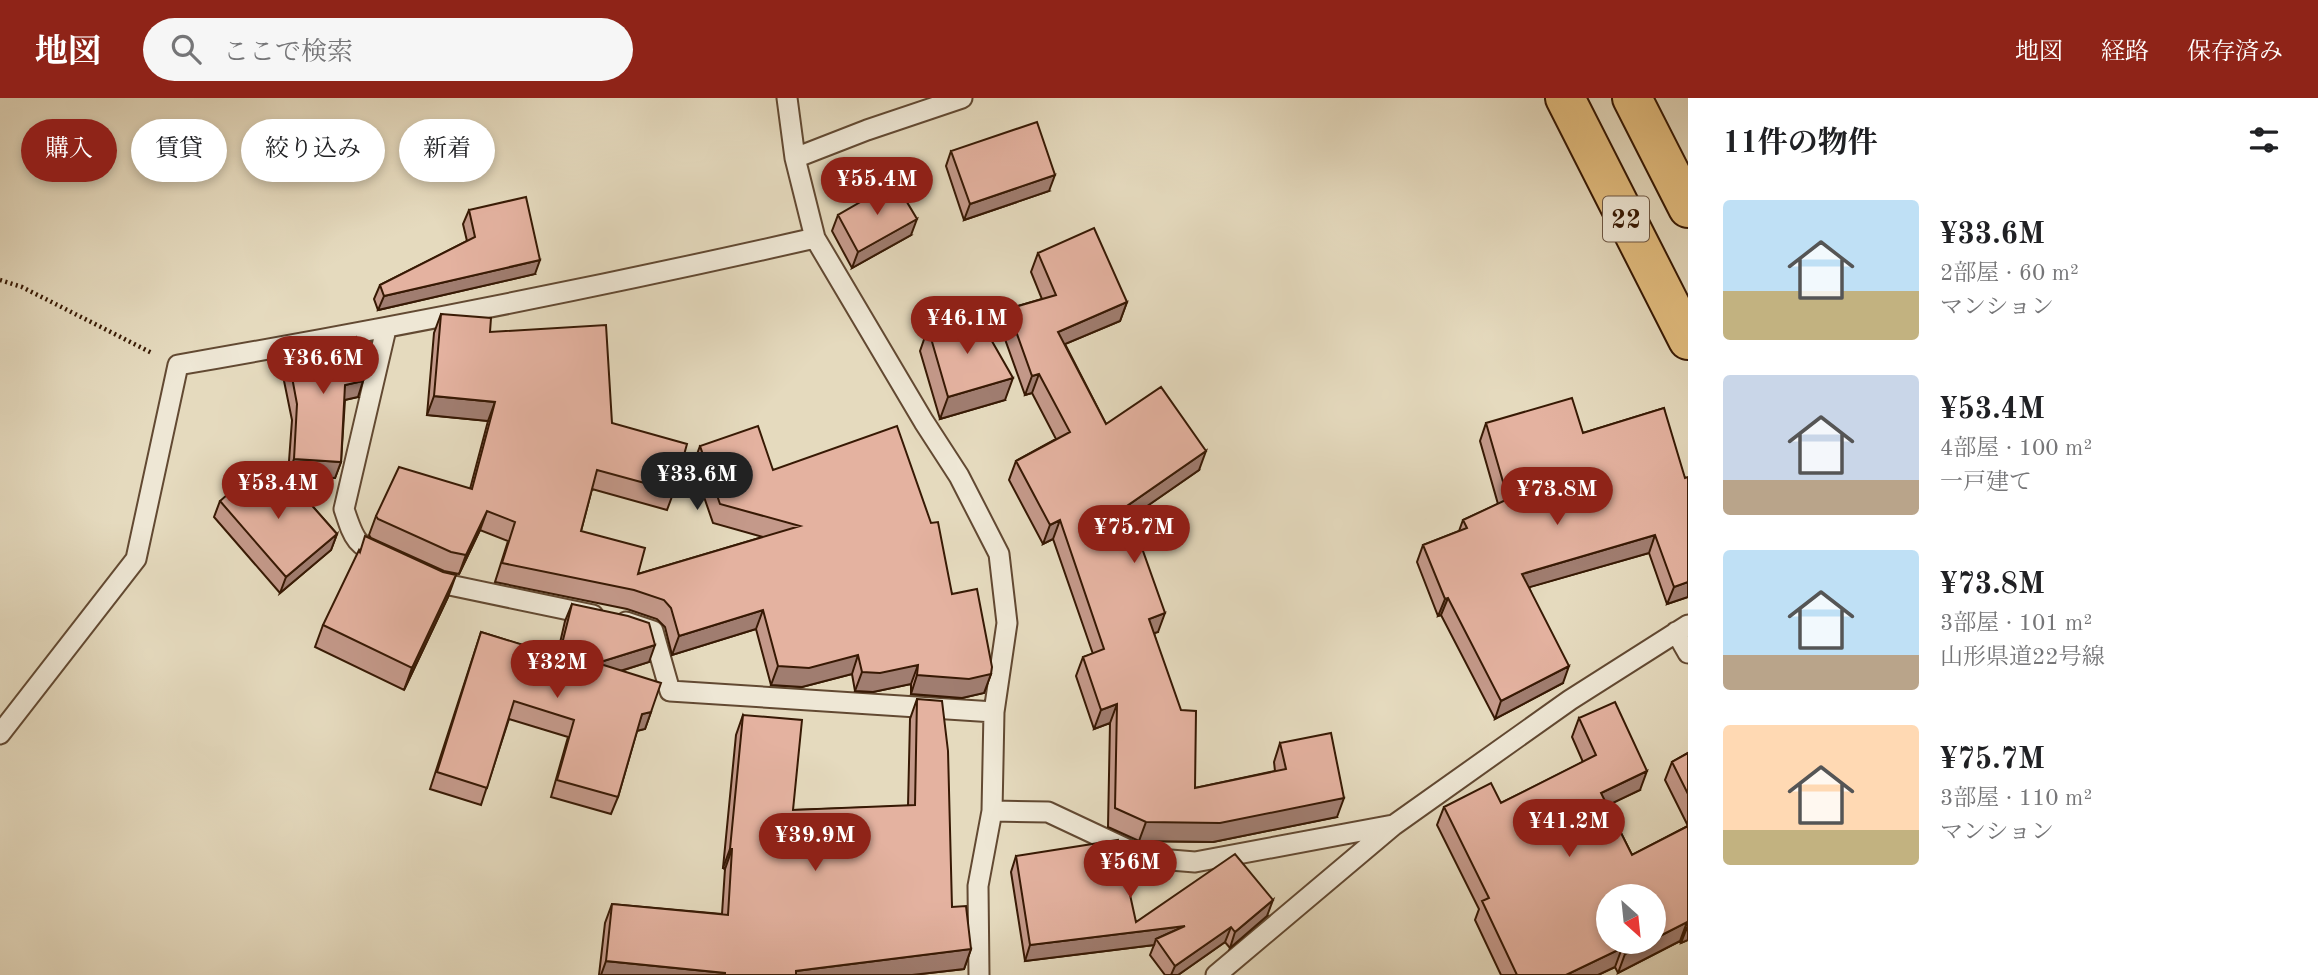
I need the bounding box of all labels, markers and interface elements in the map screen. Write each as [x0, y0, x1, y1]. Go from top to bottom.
search box [143, 18, 633, 81]
icon: search [167, 30, 205, 68]
text: 地図 [35, 37, 101, 70]
text: ここで検索 [223, 40, 353, 66]
text: 地図 [2015, 41, 2063, 65]
text: 経路 [2101, 41, 2149, 65]
text: 保存済み [2187, 41, 2283, 65]
chip: 購入 [21, 119, 117, 182]
chip: 賃貸 [131, 119, 227, 182]
chip: 絞り込み [241, 119, 385, 182]
chip: 新着 [399, 119, 495, 182]
icon: filters [2245, 121, 2283, 159]
text: 11件の物件 [1723, 129, 1878, 159]
pin: ¥55.4M [820, 158, 934, 217]
text: ¥55.4M [837, 168, 917, 191]
road number: 22 [1603, 196, 1649, 242]
text: ¥33.6M [1940, 220, 2045, 250]
icon: home [1779, 228, 1863, 312]
text: 2部屋 · 60 m² [1940, 262, 2079, 285]
pin: ¥46.1M [910, 296, 1024, 356]
text: マンション [1940, 296, 2054, 319]
text: ¥46.1M [927, 307, 1007, 330]
pin: ¥36.6M [266, 336, 380, 396]
text: ¥36.6M [283, 347, 363, 370]
text: ¥53.4M [1940, 395, 2045, 425]
icon: home [1779, 403, 1863, 487]
text: 4部屋 · 100 m² [1940, 437, 2092, 460]
pin: ¥33.6M [640, 452, 754, 512]
pin: ¥53.4M [221, 462, 335, 521]
text: ¥33.6M [657, 463, 737, 486]
pin: ¥73.8M [1500, 468, 1614, 527]
text: 一戸建て [1940, 471, 2032, 494]
text: ¥53.4M [238, 472, 318, 495]
text: ¥73.8M [1517, 478, 1597, 501]
pin: ¥75.7M [1077, 505, 1191, 565]
text: ¥75.7M [1094, 516, 1174, 539]
text: ¥73.8M [1940, 570, 2045, 600]
icon: home [1779, 578, 1863, 662]
text: 3部屋 · 101 m² [1940, 612, 2092, 635]
pin: ¥32M [516, 640, 598, 700]
text: 山形県道22号線 [1940, 646, 2105, 669]
text: ¥32M [527, 651, 587, 674]
text: ¥75.7M [1940, 745, 2045, 775]
icon: home [1779, 753, 1863, 837]
text: 3部屋 · 110 m² [1940, 787, 2092, 810]
pin: ¥41.2M [1512, 800, 1626, 859]
text: ¥41.2M [1529, 810, 1609, 833]
pin: ¥39.9M [758, 814, 872, 873]
text: マンション [1940, 821, 2054, 844]
text: ¥39.9M [775, 824, 855, 847]
pin: ¥56M [1089, 840, 1171, 900]
text: ¥56M [1100, 851, 1160, 874]
north arrow [1596, 884, 1666, 954]
map controls [1596, 884, 1666, 954]

